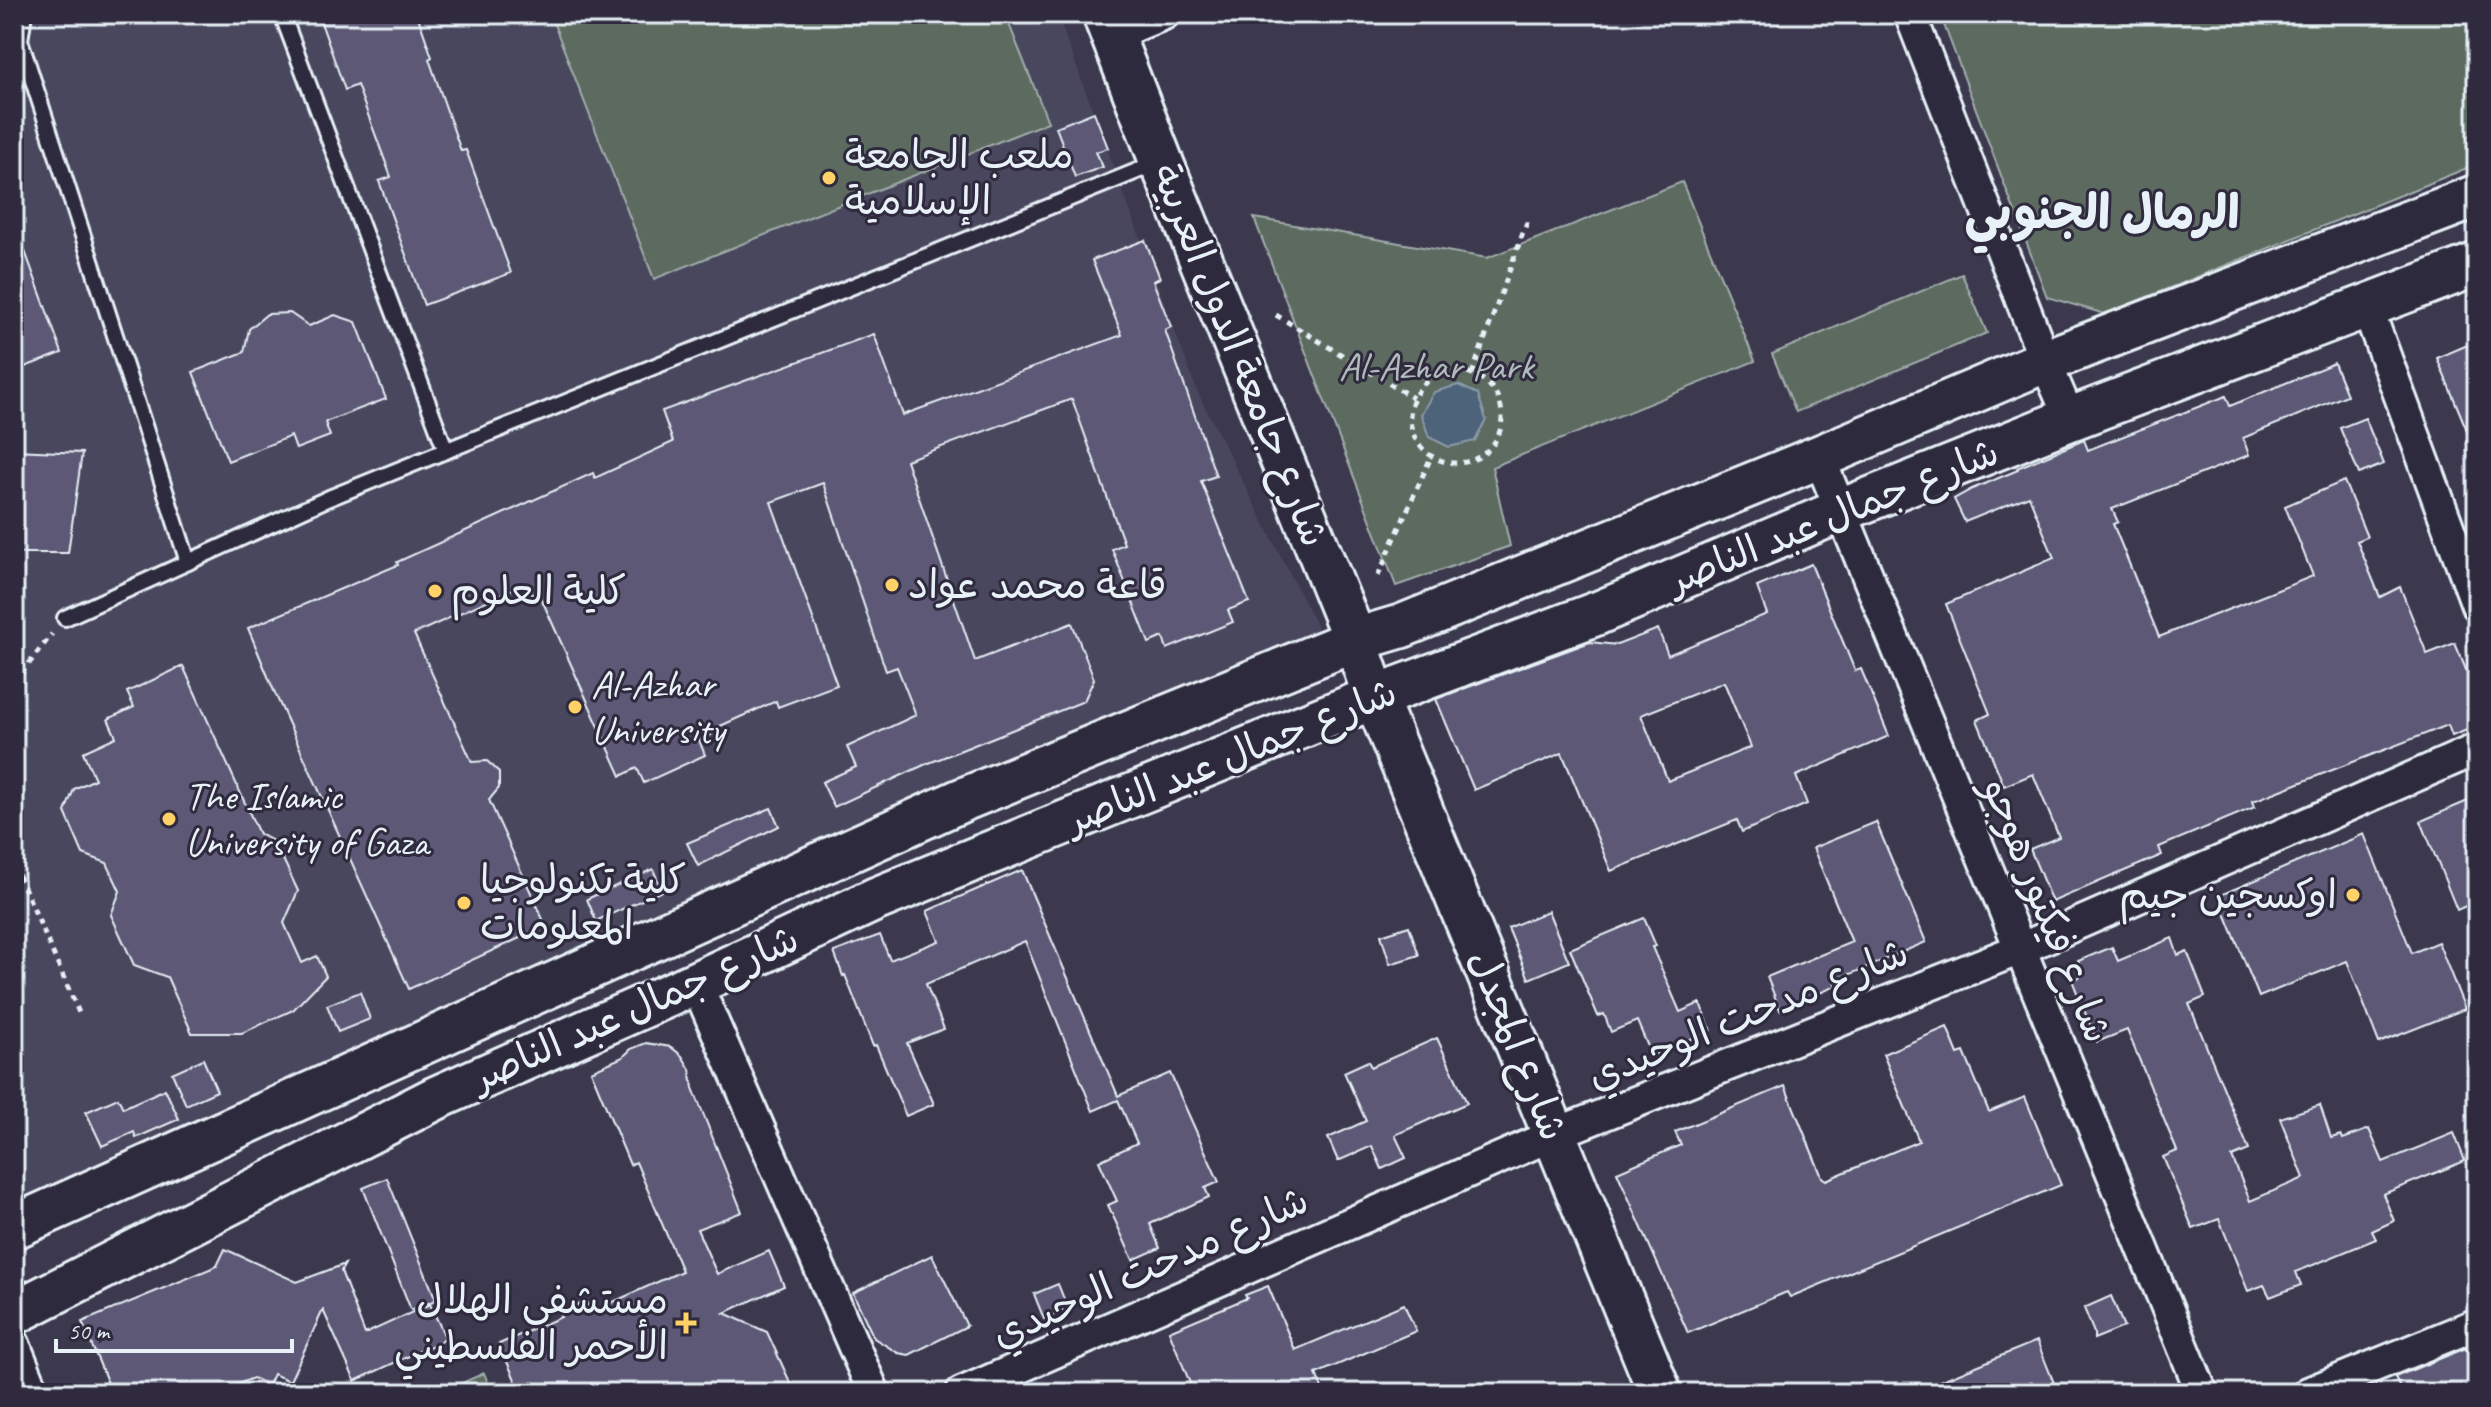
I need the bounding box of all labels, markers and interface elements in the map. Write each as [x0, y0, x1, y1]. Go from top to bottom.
place label: ملعب الجامعة الإسلامية [845, 130, 1074, 226]
street label: شارع جامعة الدول العربية [1138, 156, 1340, 555]
marker: ملعب الجامعة الإسلامية [820, 169, 838, 187]
district label: الرمال الجنوبي [1964, 182, 2240, 254]
park label: Al-Azhar Park [1339, 341, 1536, 391]
street label: شارع جمال عبد الناصر [1657, 427, 2007, 608]
place label: قاعة محمد عواد [908, 560, 1166, 610]
place label: كلية العلوم [451, 566, 626, 621]
marker: قاعة محمد عواد [883, 576, 901, 594]
marker: كلية العلوم [426, 582, 444, 600]
place label: Al-Azhar University [591, 659, 728, 755]
street label: شارع جمال عبد الناصر [1055, 667, 1405, 848]
marker: Al-Azhar University [566, 698, 584, 716]
street label: شارع فيكتور هوجو [1968, 768, 2123, 1051]
place label: The Islamic University of Gaza [185, 771, 432, 867]
marker: The Islamic University of Gaza [160, 810, 178, 828]
place label: كلية تكنولوجيا المعلومات [480, 855, 686, 951]
place label: اوكسجين جيم [2119, 870, 2337, 925]
marker: اوكسجين جيم [2344, 886, 2362, 904]
marker: كلية تكنولوجيا المعلومات [455, 894, 473, 912]
street label: شارع جمال عبد الناصر [461, 913, 807, 1106]
street label: شارع مدحت الوحيدي [1580, 927, 1917, 1104]
street label: شارع المجدل [1455, 942, 1579, 1149]
street label: شارع مدحت الوحيدي [984, 1175, 1317, 1362]
place label: مستشفى الهلال الأحمر الفلسطيني [394, 1275, 668, 1380]
scale bar [56, 1303, 292, 1353]
marker: مستشفى الهلال الأحمر الفلسطيني [675, 1312, 697, 1334]
text: 50 m [68, 1316, 111, 1346]

